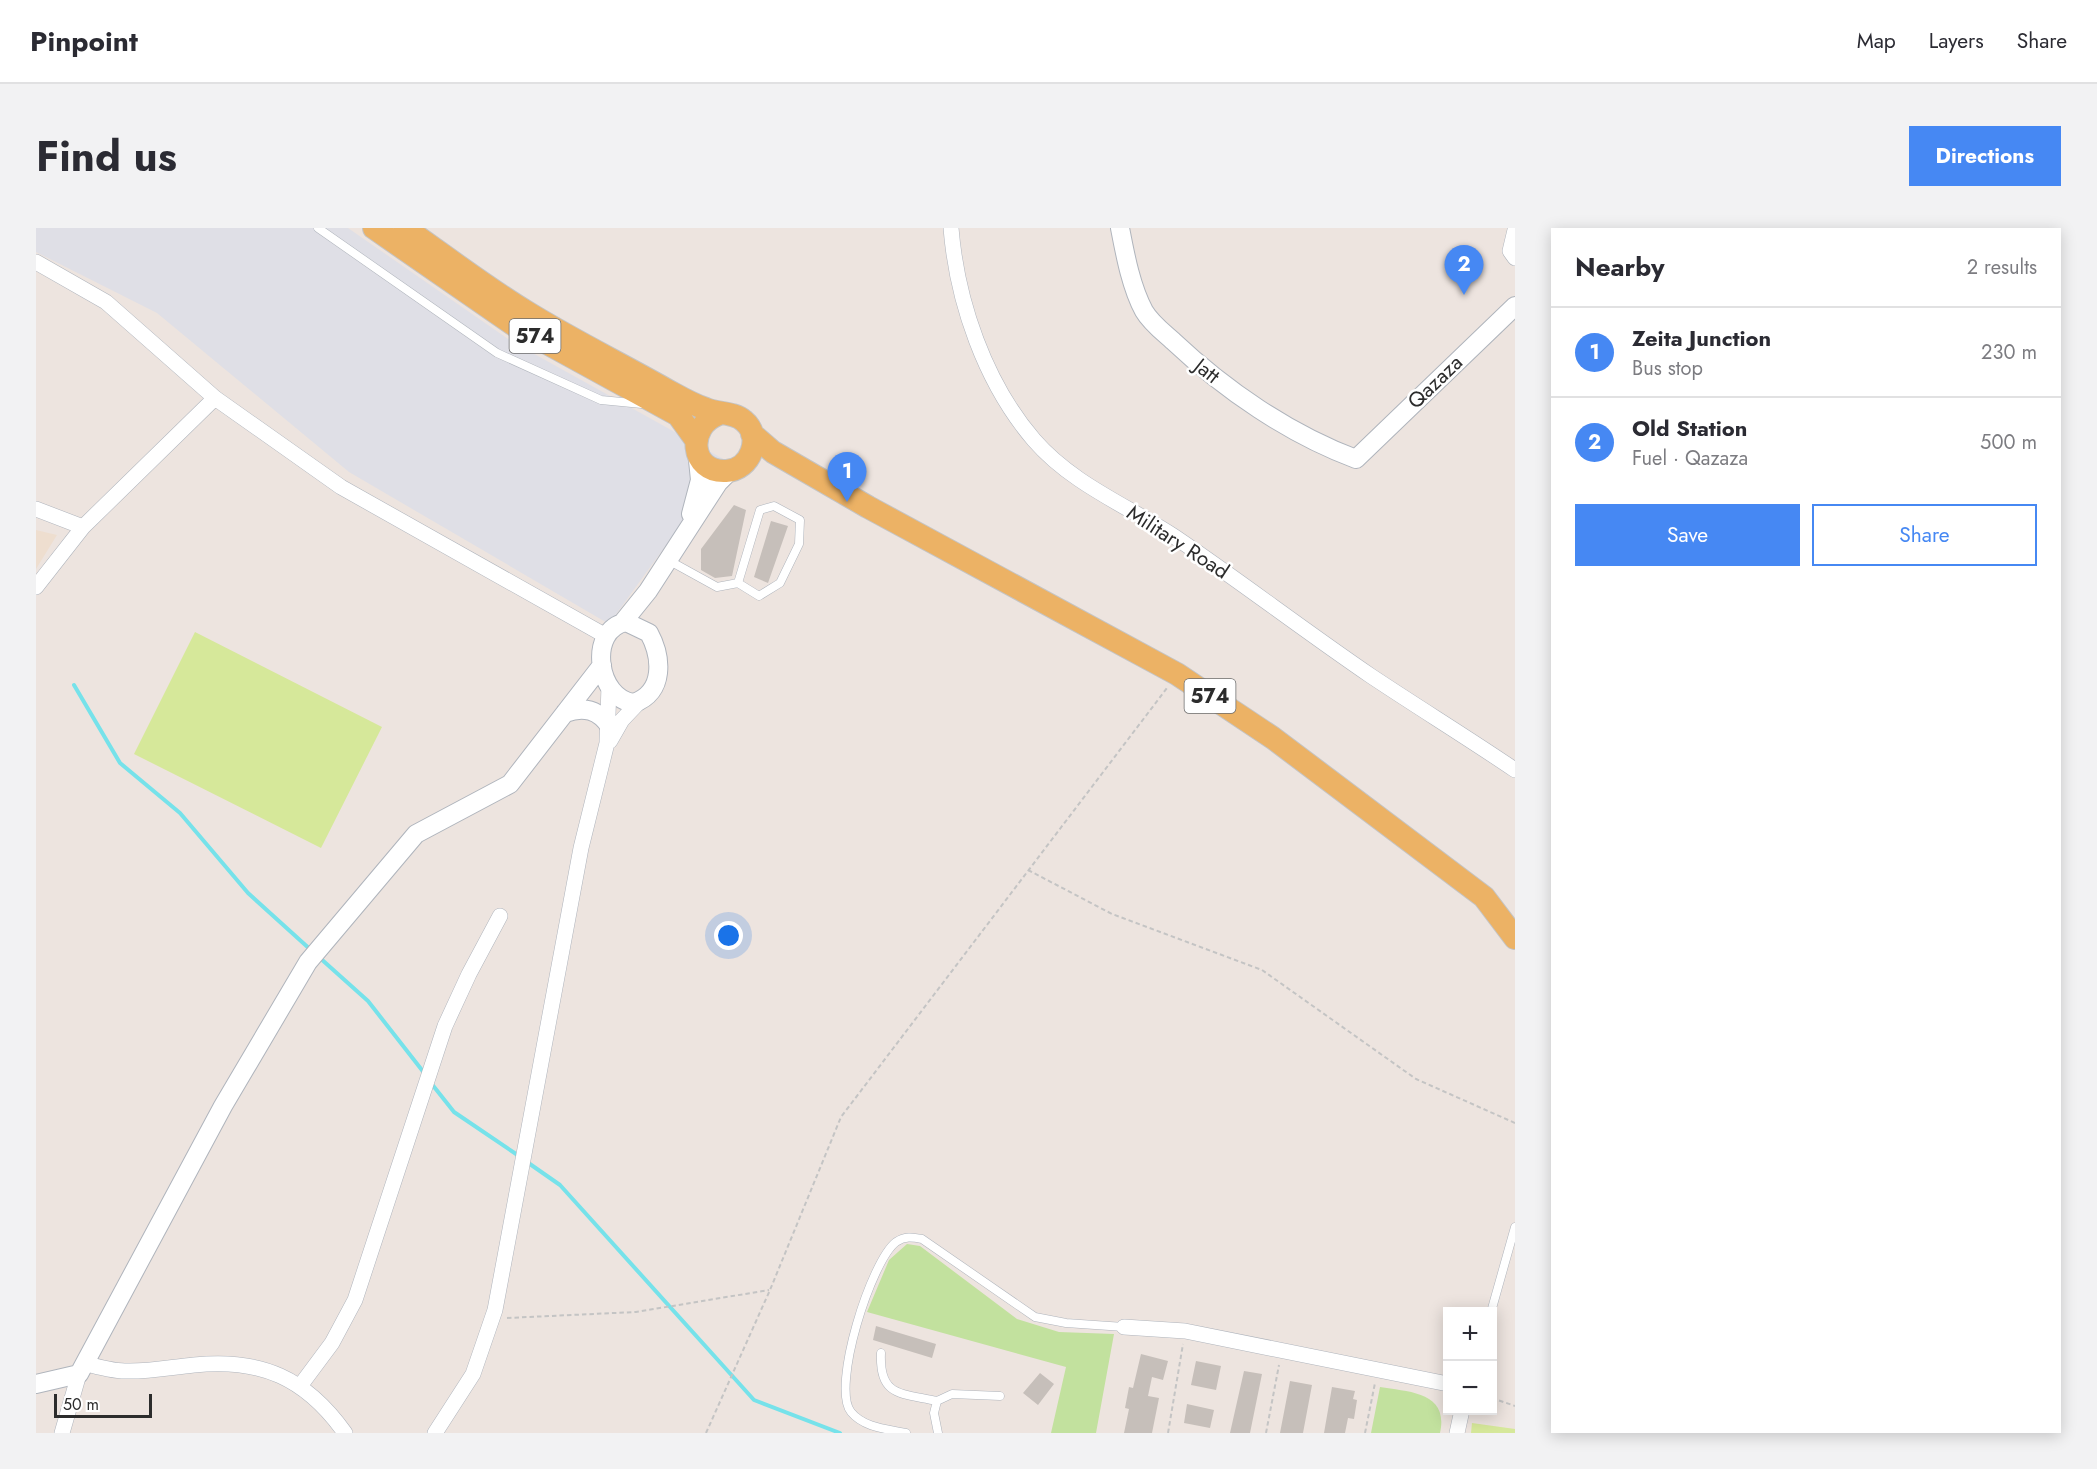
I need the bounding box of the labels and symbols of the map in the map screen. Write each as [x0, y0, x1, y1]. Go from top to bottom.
pin: 2 [1444, 245, 1484, 295]
road number: 574 [510, 319, 560, 353]
street label: Qazaza [1401, 348, 1469, 416]
street label: Jatt [1185, 350, 1226, 391]
pin: 1 [828, 452, 866, 502]
street label: Military Road [1121, 498, 1235, 586]
road number: 574 [1184, 679, 1236, 713]
your location [714, 921, 743, 950]
scale bar [54, 1391, 152, 1418]

